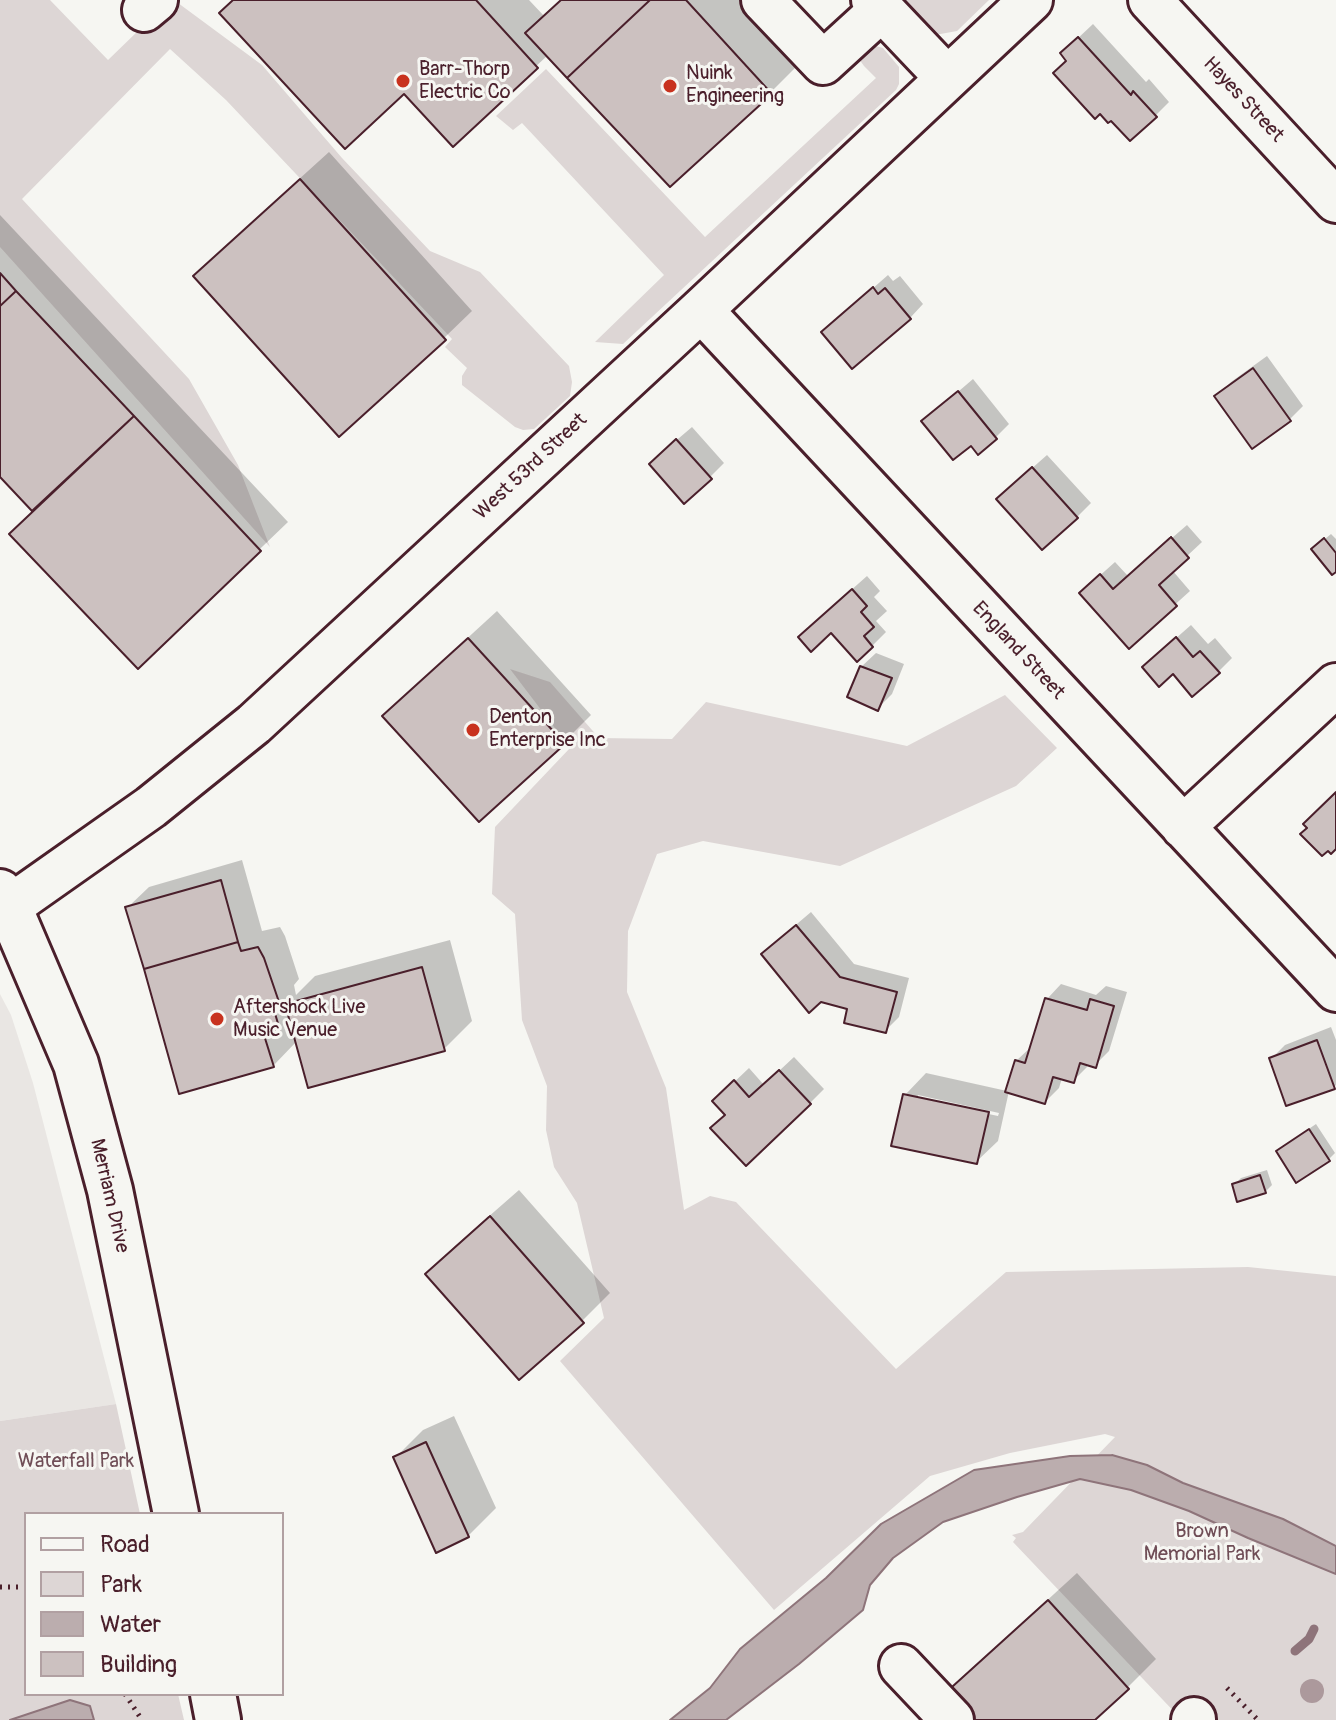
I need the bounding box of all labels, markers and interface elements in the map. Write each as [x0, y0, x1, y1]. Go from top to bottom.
street label: Hayes Street [1197, 52, 1289, 148]
place label: Barr-Thorp Electric Co [419, 58, 511, 105]
place label: Nuink Engineering [686, 62, 784, 109]
marker: Barr-Thorp Electric Co [394, 72, 412, 90]
marker: Nuink Engineering [661, 77, 679, 95]
street label: West 53rd Street [470, 409, 592, 525]
street label: England Street [967, 597, 1069, 705]
place label: Denton Enterprise Inc [489, 706, 606, 753]
marker: Denton Enterprise Inc [464, 721, 482, 739]
place label: Aftershock Live Music Venue [233, 996, 365, 1043]
marker: Aftershock Live Music Venue [208, 1010, 226, 1028]
street label: Merriam Drive [84, 1137, 134, 1255]
park label: Waterfall Park [18, 1450, 134, 1474]
legend [24, 1512, 284, 1696]
park label: Brown Memorial Park [1144, 1520, 1260, 1567]
text: Road [100, 1530, 150, 1559]
text: Park [100, 1570, 142, 1599]
text: Water [100, 1610, 161, 1639]
text: Building [100, 1650, 177, 1679]

